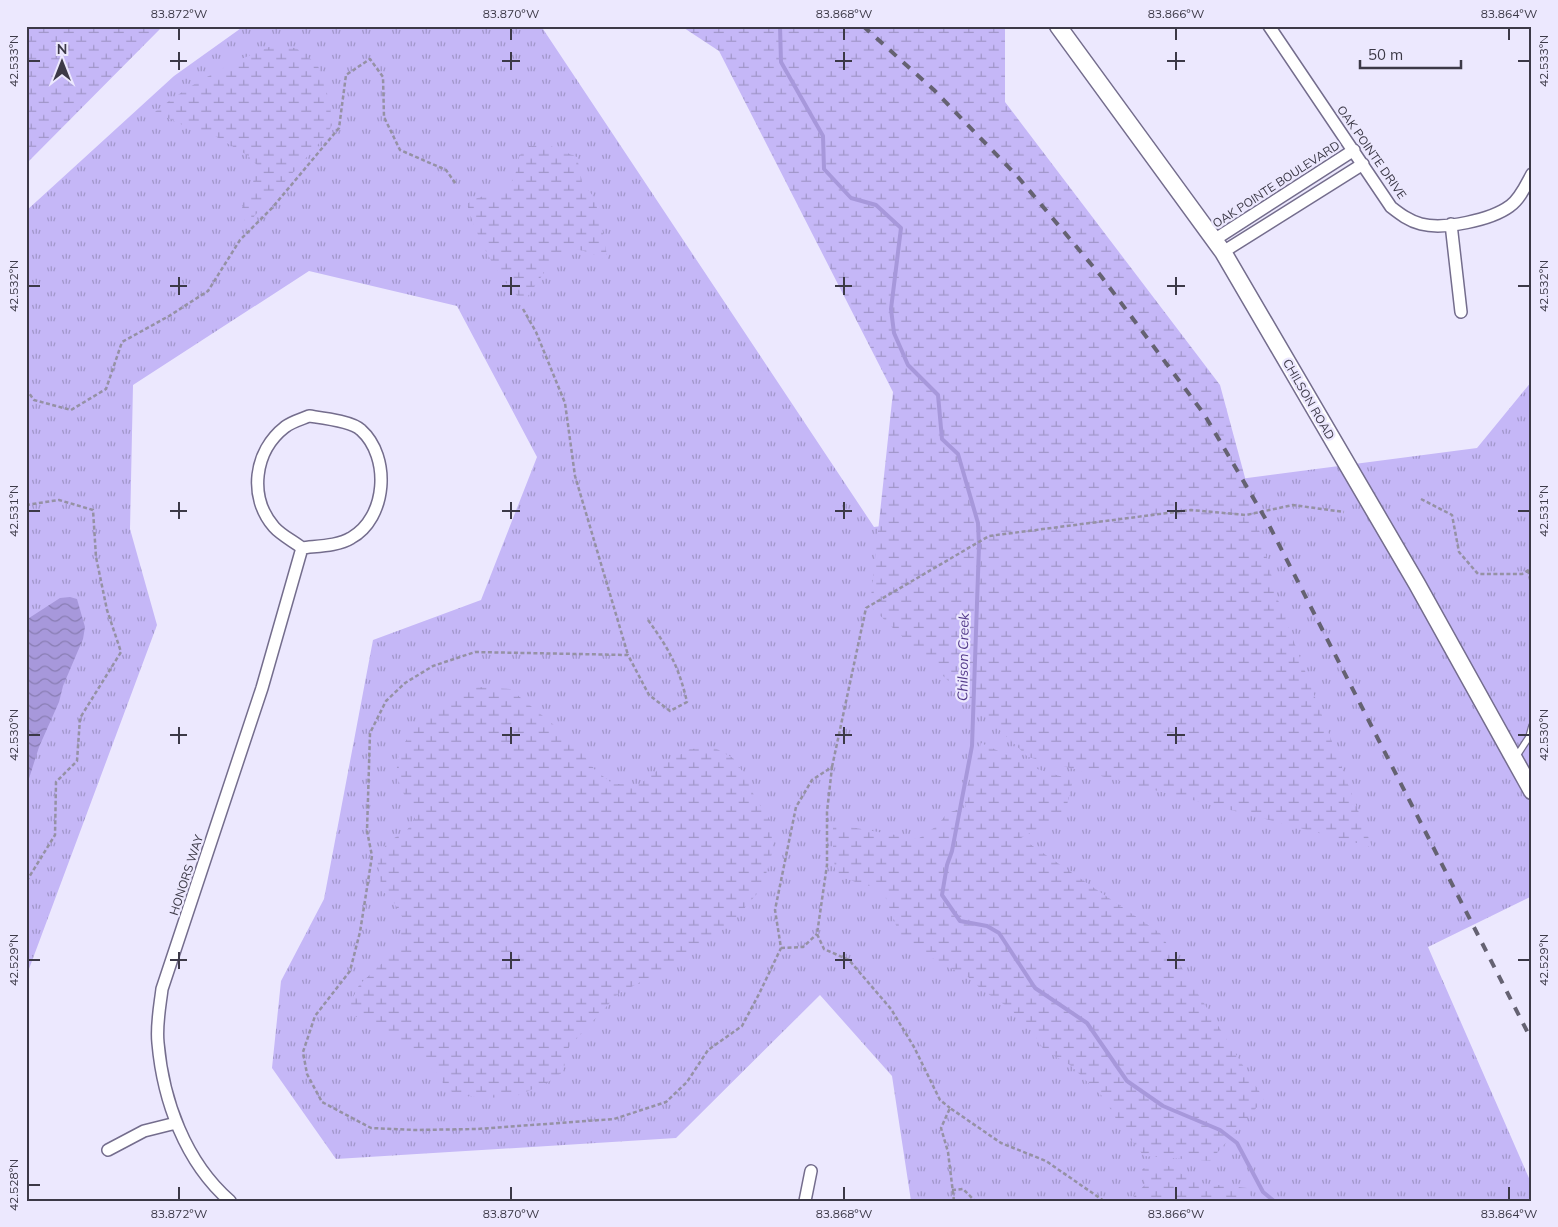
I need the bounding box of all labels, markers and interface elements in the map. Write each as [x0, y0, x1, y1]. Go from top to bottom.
text: 83.872°W [151, 6, 207, 21]
text: 83.870°W [483, 6, 539, 21]
text: 83.868°W [816, 6, 872, 21]
text: 83.866°W [1148, 6, 1204, 21]
text: 83.864°W [1481, 6, 1537, 21]
text: 42.533°N [6, 35, 21, 87]
text: 42.533°N [1536, 35, 1551, 87]
north arrow [38, 38, 88, 88]
scale bar [1360, 38, 1462, 70]
text: N [57, 40, 67, 58]
text: 50 m [1368, 45, 1403, 64]
street label: OAK POINTE DRIVE [1334, 102, 1410, 202]
street label: OAK POINTE BOULEVARD [1210, 137, 1342, 231]
text: 42.532°N [6, 260, 21, 312]
text: 42.532°N [1536, 260, 1551, 312]
street label: CHILSON ROAD [1280, 356, 1338, 442]
text: 42.531°N [6, 485, 21, 537]
text: 42.531°N [1536, 485, 1551, 537]
water label: Chilson Creek [953, 612, 973, 701]
text: 42.530°N [6, 709, 21, 761]
text: 42.530°N [1536, 709, 1551, 761]
street label: HONORS WAY [166, 832, 206, 917]
text: 42.529°N [6, 934, 21, 986]
text: 42.529°N [1536, 934, 1551, 986]
text: 42.528°N [6, 1159, 21, 1211]
text: 83.872°W [151, 1206, 207, 1221]
text: 83.870°W [483, 1206, 539, 1221]
text: 83.868°W [816, 1206, 872, 1221]
text: 83.866°W [1148, 1206, 1204, 1221]
text: 83.864°W [1481, 1206, 1537, 1221]

